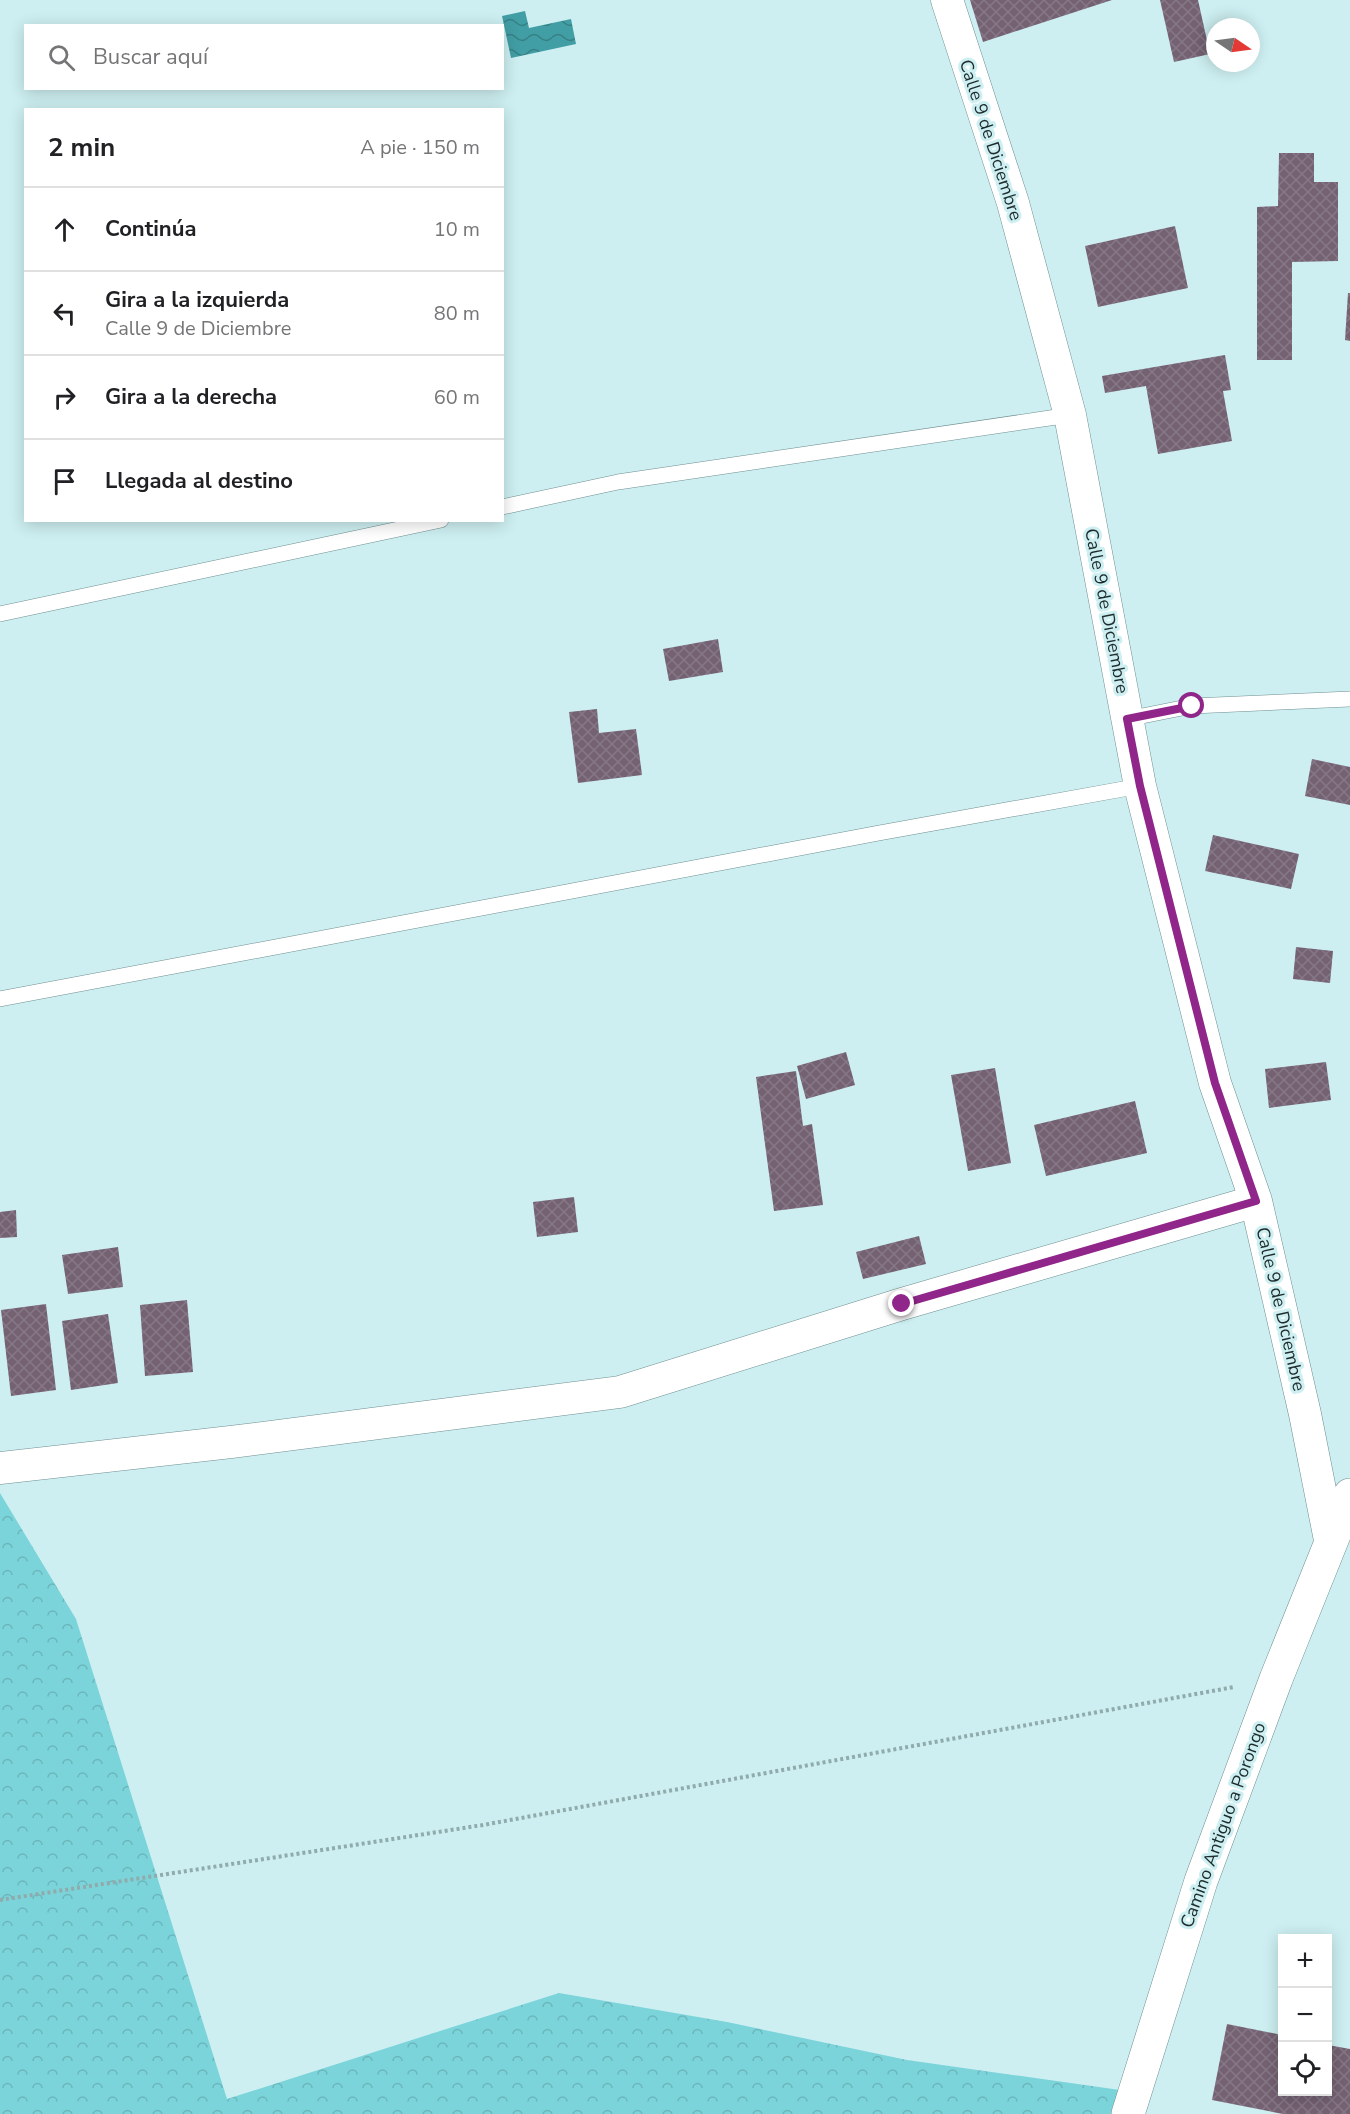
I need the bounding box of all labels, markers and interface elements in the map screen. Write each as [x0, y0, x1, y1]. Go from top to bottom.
north arrow [1206, 18, 1260, 72]
search box [24, 24, 504, 90]
icon: search [45, 41, 78, 74]
text: Buscar aquí [93, 42, 208, 72]
street label: Calle 9 de Diciembre [954, 57, 1028, 223]
text: 2 min [48, 130, 115, 165]
text: A pie · 150 m [360, 134, 480, 161]
icon: ahead [48, 213, 81, 246]
text: Continúa [105, 214, 196, 244]
text: 10 m [434, 216, 480, 243]
text: Gira a la izquierda [105, 285, 289, 315]
icon: left [48, 297, 81, 330]
text: 80 m [434, 300, 480, 327]
text: Calle 9 de Diciembre [105, 315, 291, 342]
icon: right [48, 381, 81, 414]
text: Gira a la derecha [105, 382, 277, 412]
text: 60 m [434, 384, 480, 411]
icon: arrive [48, 465, 81, 498]
text: Llegada al destino [105, 466, 293, 496]
street label: Calle 9 de Diciembre [1079, 526, 1135, 696]
route start [1178, 692, 1204, 718]
street label: Calle 9 de Diciembre [1250, 1225, 1312, 1393]
route end [888, 1290, 914, 1316]
street label: Camino Antiguo a Porongo [1175, 1719, 1271, 1931]
map controls [1278, 1934, 1332, 2096]
button: + [1278, 1934, 1332, 1988]
button: − [1278, 1988, 1332, 2042]
button: locate [1278, 2042, 1332, 2096]

